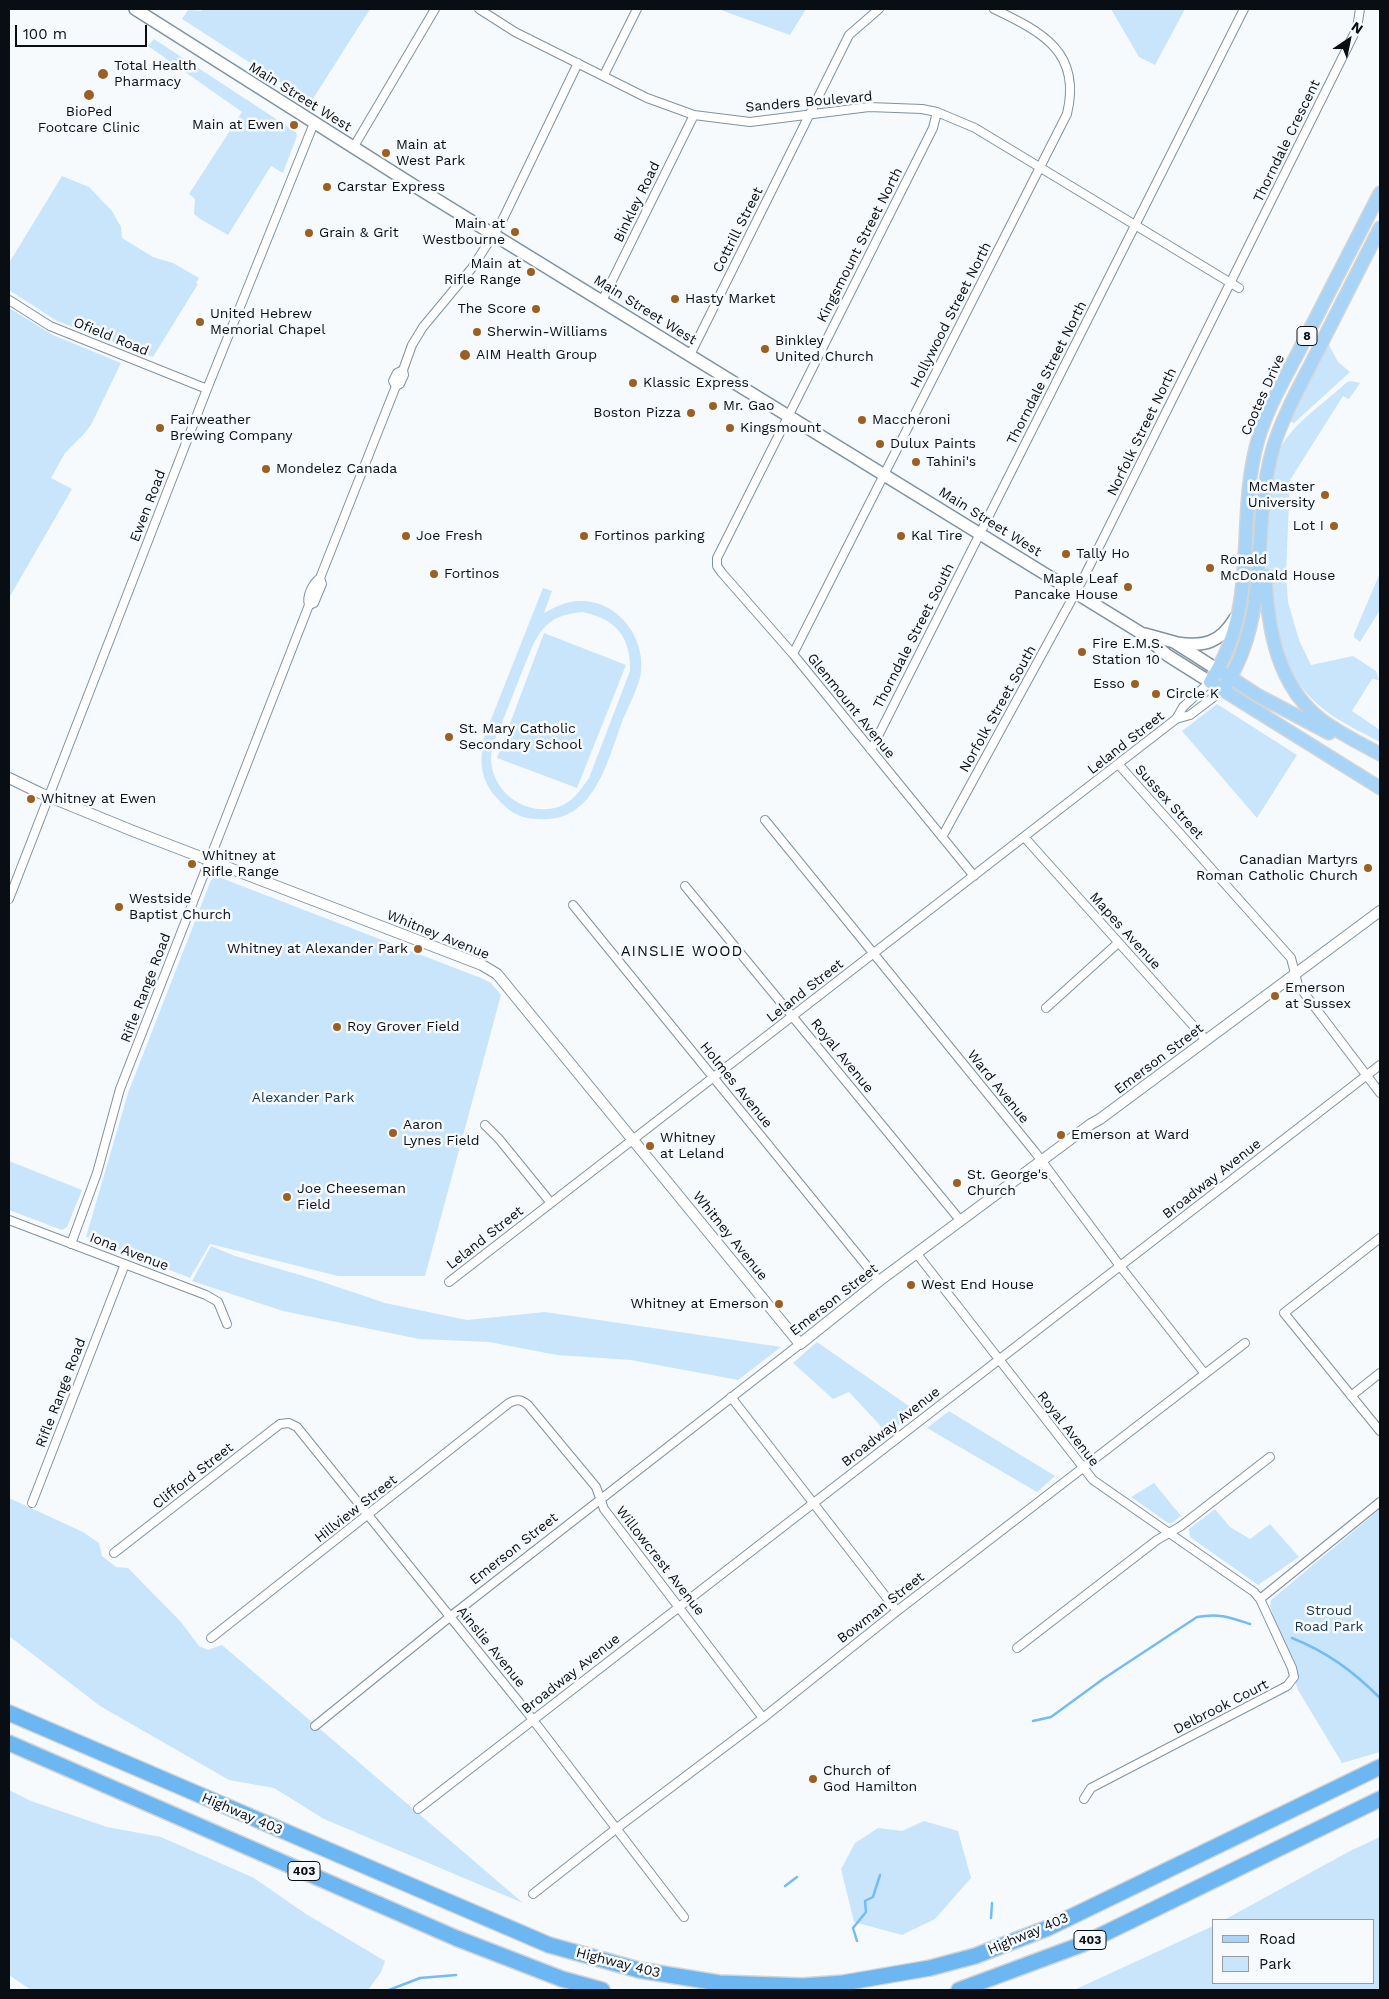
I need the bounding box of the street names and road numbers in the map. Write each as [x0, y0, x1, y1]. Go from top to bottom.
street label: Main Street West [245, 59, 355, 135]
street label: Thorndale Crescent [1250, 77, 1324, 205]
street label: Sanders Boulevard [745, 88, 873, 116]
street label: Binkley Road [610, 159, 664, 245]
street label: Kingsmount Street North [814, 165, 906, 325]
street label: Cottrill Street [709, 184, 767, 276]
street label: Hollywood Street North [907, 239, 995, 391]
street label: Main Street West [590, 272, 700, 348]
street label: Thorndale Street North [1003, 298, 1091, 448]
street label: Ofield Road [71, 314, 151, 360]
road number: 8 [1297, 326, 1317, 346]
street label: Cootes Drive [1238, 352, 1288, 438]
street label: Norfolk Street North [1104, 365, 1180, 499]
street label: Ewen Road [127, 468, 169, 544]
street label: Main Street West [935, 484, 1045, 560]
street label: Thorndale Street South [870, 560, 958, 712]
street label: Norfolk Street South [956, 643, 1040, 775]
street label: Glenmount Avenue [803, 650, 899, 762]
street label: Leland Street [1084, 708, 1168, 778]
street label: Sussex Street [1131, 761, 1207, 843]
street label: Mapes Avenue [1086, 889, 1164, 973]
street label: Whitney Avenue [384, 907, 492, 963]
street label: Rifle Range Road [117, 931, 175, 1045]
street label: Leland Street [763, 956, 847, 1026]
street label: Royal Avenue [807, 1015, 877, 1097]
street label: Emerson Street [1111, 1020, 1207, 1098]
street label: Holmes Avenue [696, 1039, 776, 1131]
street label: Ward Avenue [963, 1047, 1033, 1127]
street label: Broadway Avenue [1159, 1135, 1265, 1223]
street label: Whitney Avenue [689, 1188, 771, 1284]
street label: Leland Street [443, 1203, 527, 1273]
street label: Iona Avenue [87, 1229, 171, 1275]
street label: Emerson Street [787, 1260, 881, 1340]
street label: Rifle Range Road [32, 1336, 90, 1450]
street label: Broadway Avenue [838, 1383, 944, 1471]
street label: Royal Avenue [1033, 1388, 1103, 1470]
street label: Clifford Street [149, 1439, 237, 1513]
street label: Hillview Street [311, 1472, 401, 1546]
street label: Willowcrest Avenue [612, 1503, 708, 1619]
street label: Emerson Street [467, 1509, 561, 1589]
street label: Bowman Street [834, 1569, 928, 1647]
street label: Ainslie Avenue [453, 1603, 529, 1691]
street label: Broadway Avenue [518, 1630, 624, 1718]
street label: Delbrook Court [1171, 1676, 1271, 1738]
street label: Highway 403 [199, 1789, 285, 1839]
road number: 403 [288, 1862, 320, 1880]
street label: Highway 403 [985, 1909, 1071, 1959]
road number: 403 [1074, 1930, 1106, 1950]
street label: Highway 403 [574, 1944, 662, 1982]

